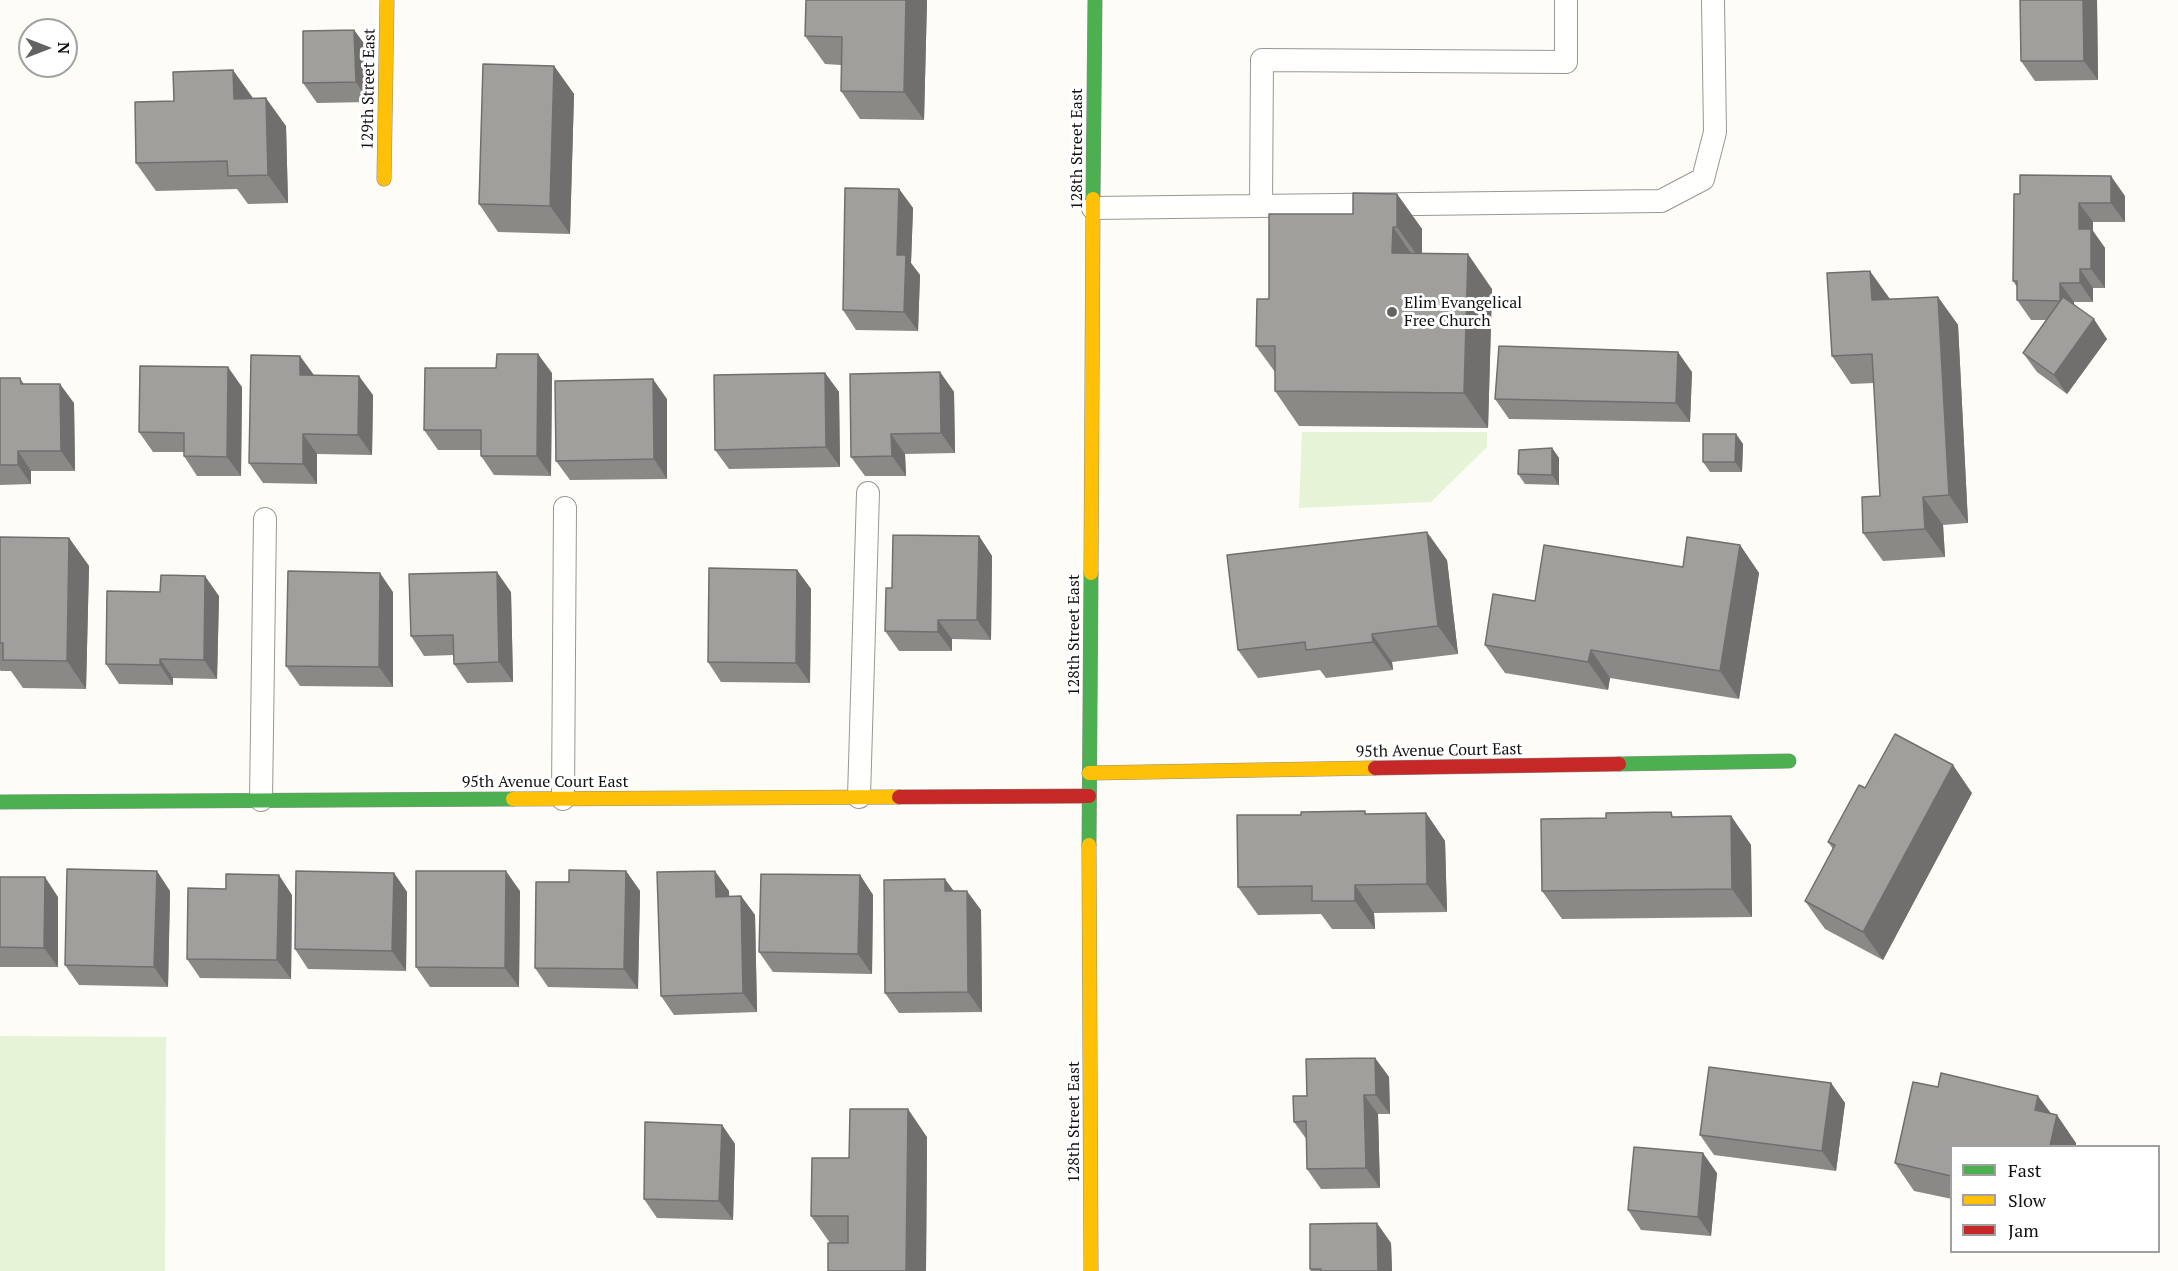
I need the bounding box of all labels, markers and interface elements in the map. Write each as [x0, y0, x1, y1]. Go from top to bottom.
north arrow [18, 18, 78, 78]
street label: 129th Street East [358, 28, 380, 150]
text: N [53, 42, 75, 54]
street label: 128th Street East [1067, 88, 1087, 210]
place label: Elim Evangelical Free Church [1404, 293, 1522, 331]
marker: Elim Evangelical Free Church [1385, 305, 1399, 319]
street label: 128th Street East [1064, 574, 1084, 696]
street label: 95th Avenue Court East [1355, 740, 1523, 762]
street label: 95th Avenue Court East [462, 772, 628, 792]
street label: 128th Street East [1064, 1061, 1084, 1183]
legend [1950, 1145, 2160, 1253]
text: Fast [2008, 1158, 2041, 1182]
text: Slow [2008, 1188, 2046, 1212]
text: Jam [2008, 1218, 2039, 1242]

